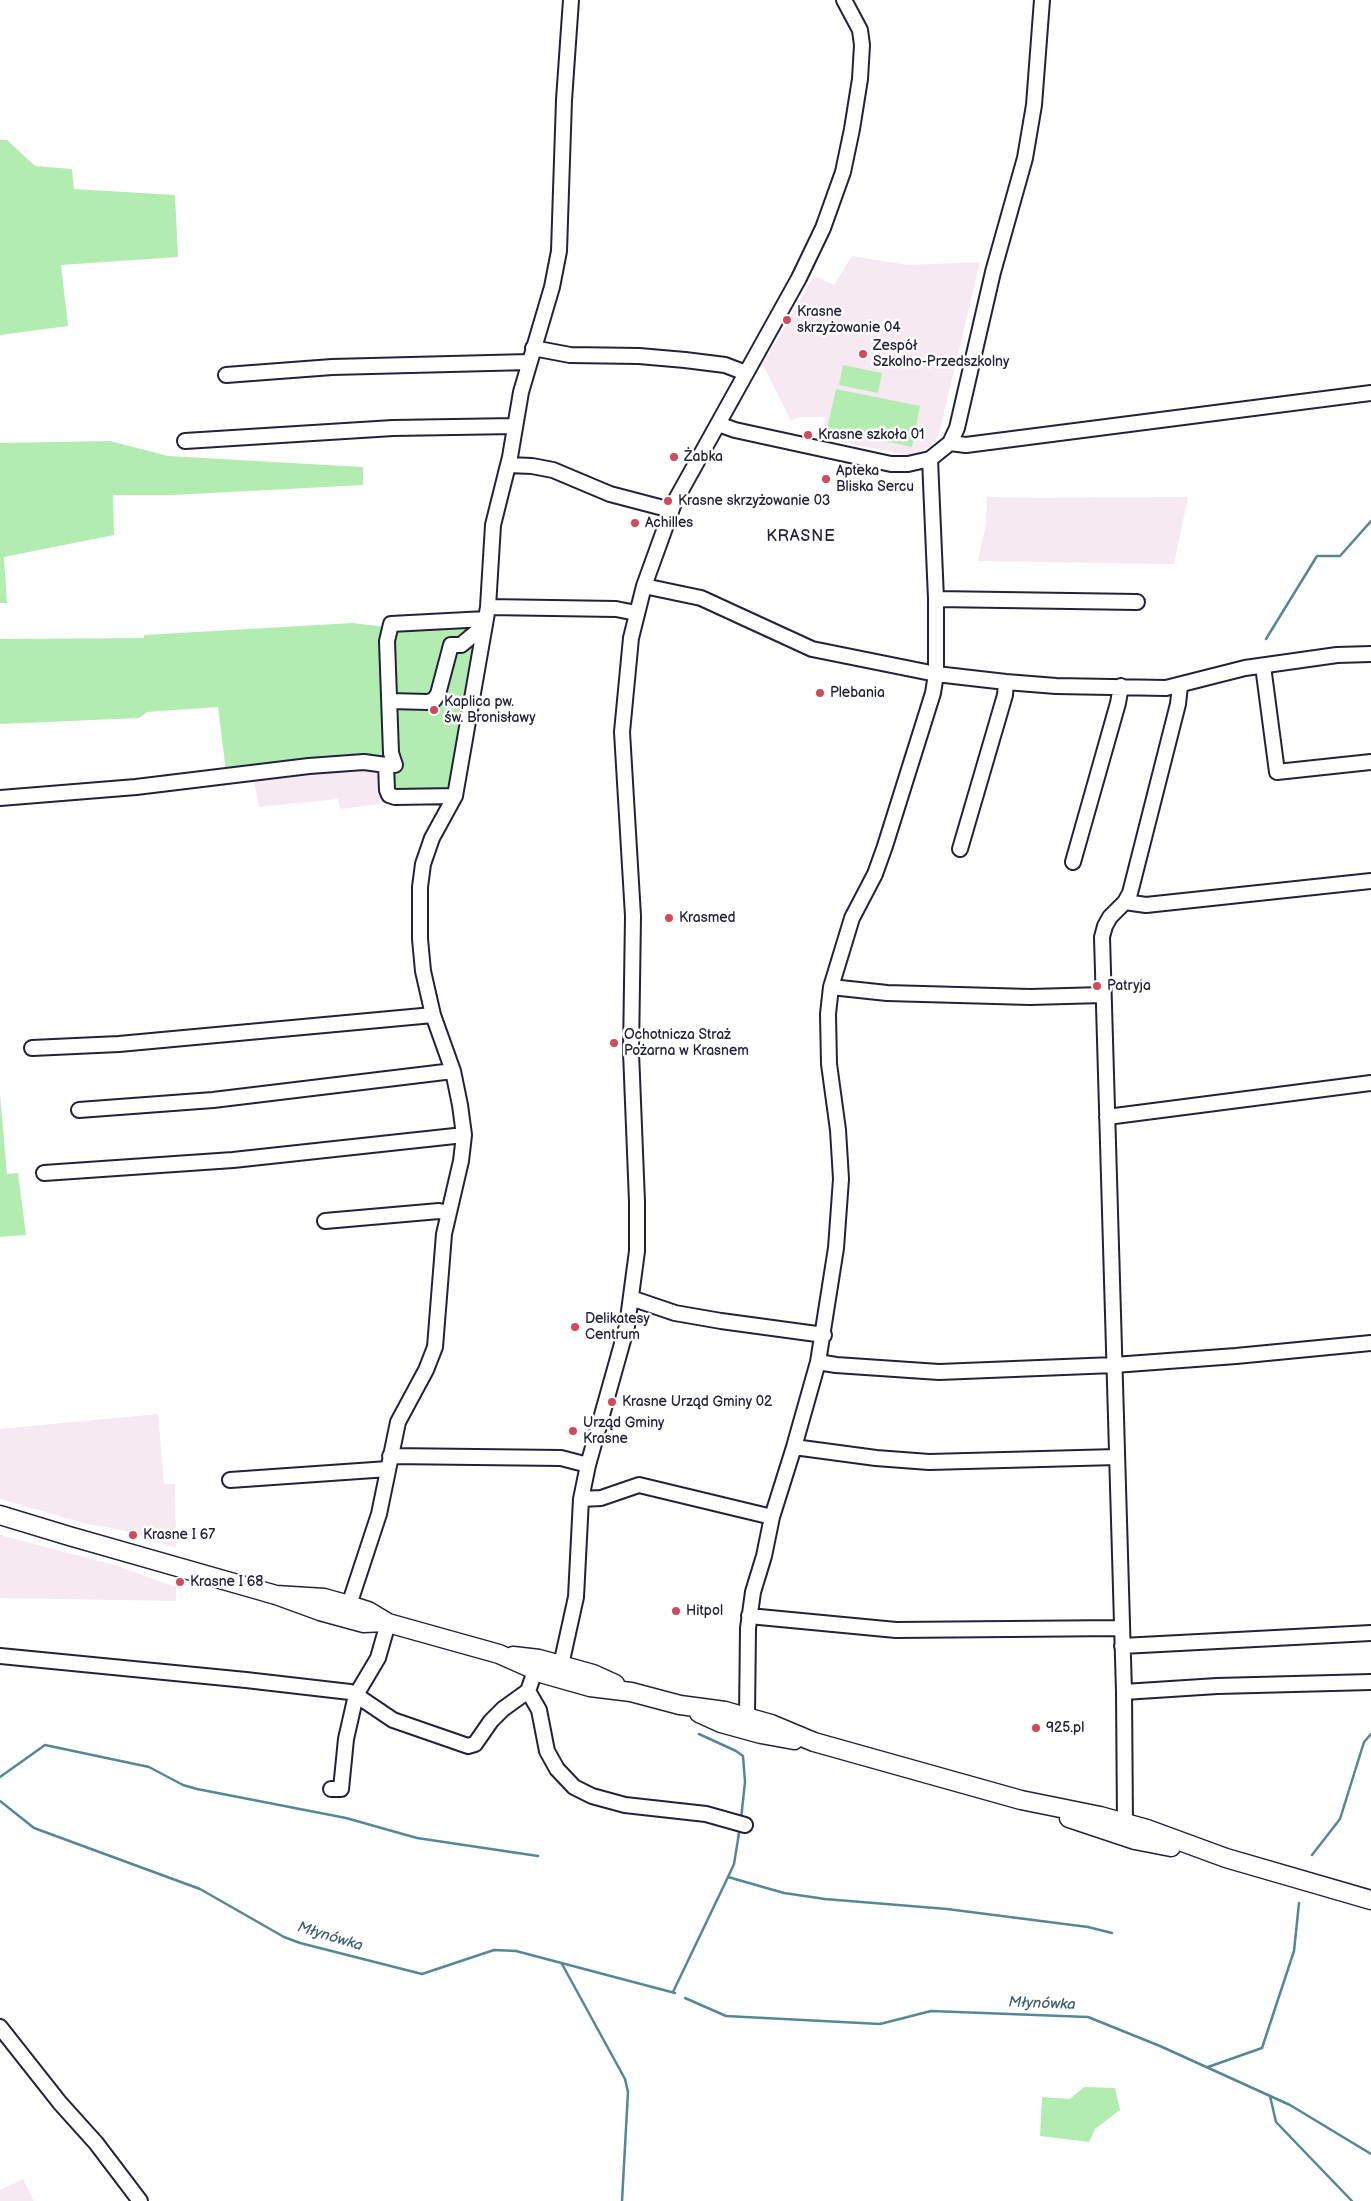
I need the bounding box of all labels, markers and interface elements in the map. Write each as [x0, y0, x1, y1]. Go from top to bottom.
place label: Krasne skrzyżowanie 04 [797, 304, 901, 336]
marker: Krasne skrzyżowanie 04 [781, 314, 793, 326]
place label: Zespół Szkolno-Przedszkolny [873, 338, 1009, 371]
marker: Zespół Szkolno-Przedszkolny [857, 348, 869, 360]
place label: Krasne szkoła 01 [818, 427, 924, 443]
marker: Krasne szkoła 01 [802, 429, 814, 441]
place label: Żabka [684, 449, 723, 465]
marker: Żabka [668, 451, 680, 463]
place label: Apteka Bliska Sercu [836, 463, 914, 496]
marker: Apteka Bliska Sercu [820, 473, 832, 485]
place label: Krasne skrzyżowanie 03 [678, 493, 830, 509]
marker: Krasne skrzyżowanie 03 [662, 495, 674, 507]
place label: Achilles [645, 515, 693, 531]
marker: Achilles [629, 517, 641, 529]
district label: KRASNE [765, 527, 837, 547]
place label: Plebania [830, 685, 885, 701]
marker: Plebania [814, 687, 826, 699]
place label: Kaplica pw. św. Bronisławy [444, 694, 536, 726]
marker: Kaplica pw. św. Bronisławy [428, 704, 440, 716]
place label: Krasmed [679, 910, 736, 926]
marker: Krasmed [663, 912, 675, 924]
place label: Patryja [1107, 978, 1151, 994]
marker: Patryja [1091, 980, 1103, 992]
place label: Ochotnicza Straż Pożarna w Krasnem [624, 1027, 749, 1060]
marker: Ochotnicza Straż Pożarna w Krasnem [608, 1037, 620, 1049]
place label: Delikatesy Centrum [585, 1311, 650, 1344]
marker: Delikatesy Centrum [569, 1321, 581, 1333]
place label: Krasne Urząd Gminy 02 [622, 1394, 772, 1410]
marker: Krasne Urząd Gminy 02 [606, 1396, 618, 1408]
place label: Urząd Gminy Krasne [583, 1415, 664, 1448]
marker: Urząd Gminy Krasne [567, 1425, 579, 1437]
place label: Krasne I 67 [143, 1527, 215, 1543]
marker: Krasne I 67 [127, 1529, 139, 1541]
place label: Krasne I 68 [190, 1574, 263, 1590]
marker: Krasne I 68 [174, 1576, 186, 1588]
place label: Hitpol [686, 1603, 723, 1619]
marker: Hitpol [670, 1605, 682, 1617]
place label: 925.pl [1046, 1720, 1084, 1736]
marker: 925.pl [1030, 1722, 1042, 1734]
water label: Młynówka [295, 1919, 365, 1955]
water label: Młynówka [1008, 1994, 1076, 2014]

